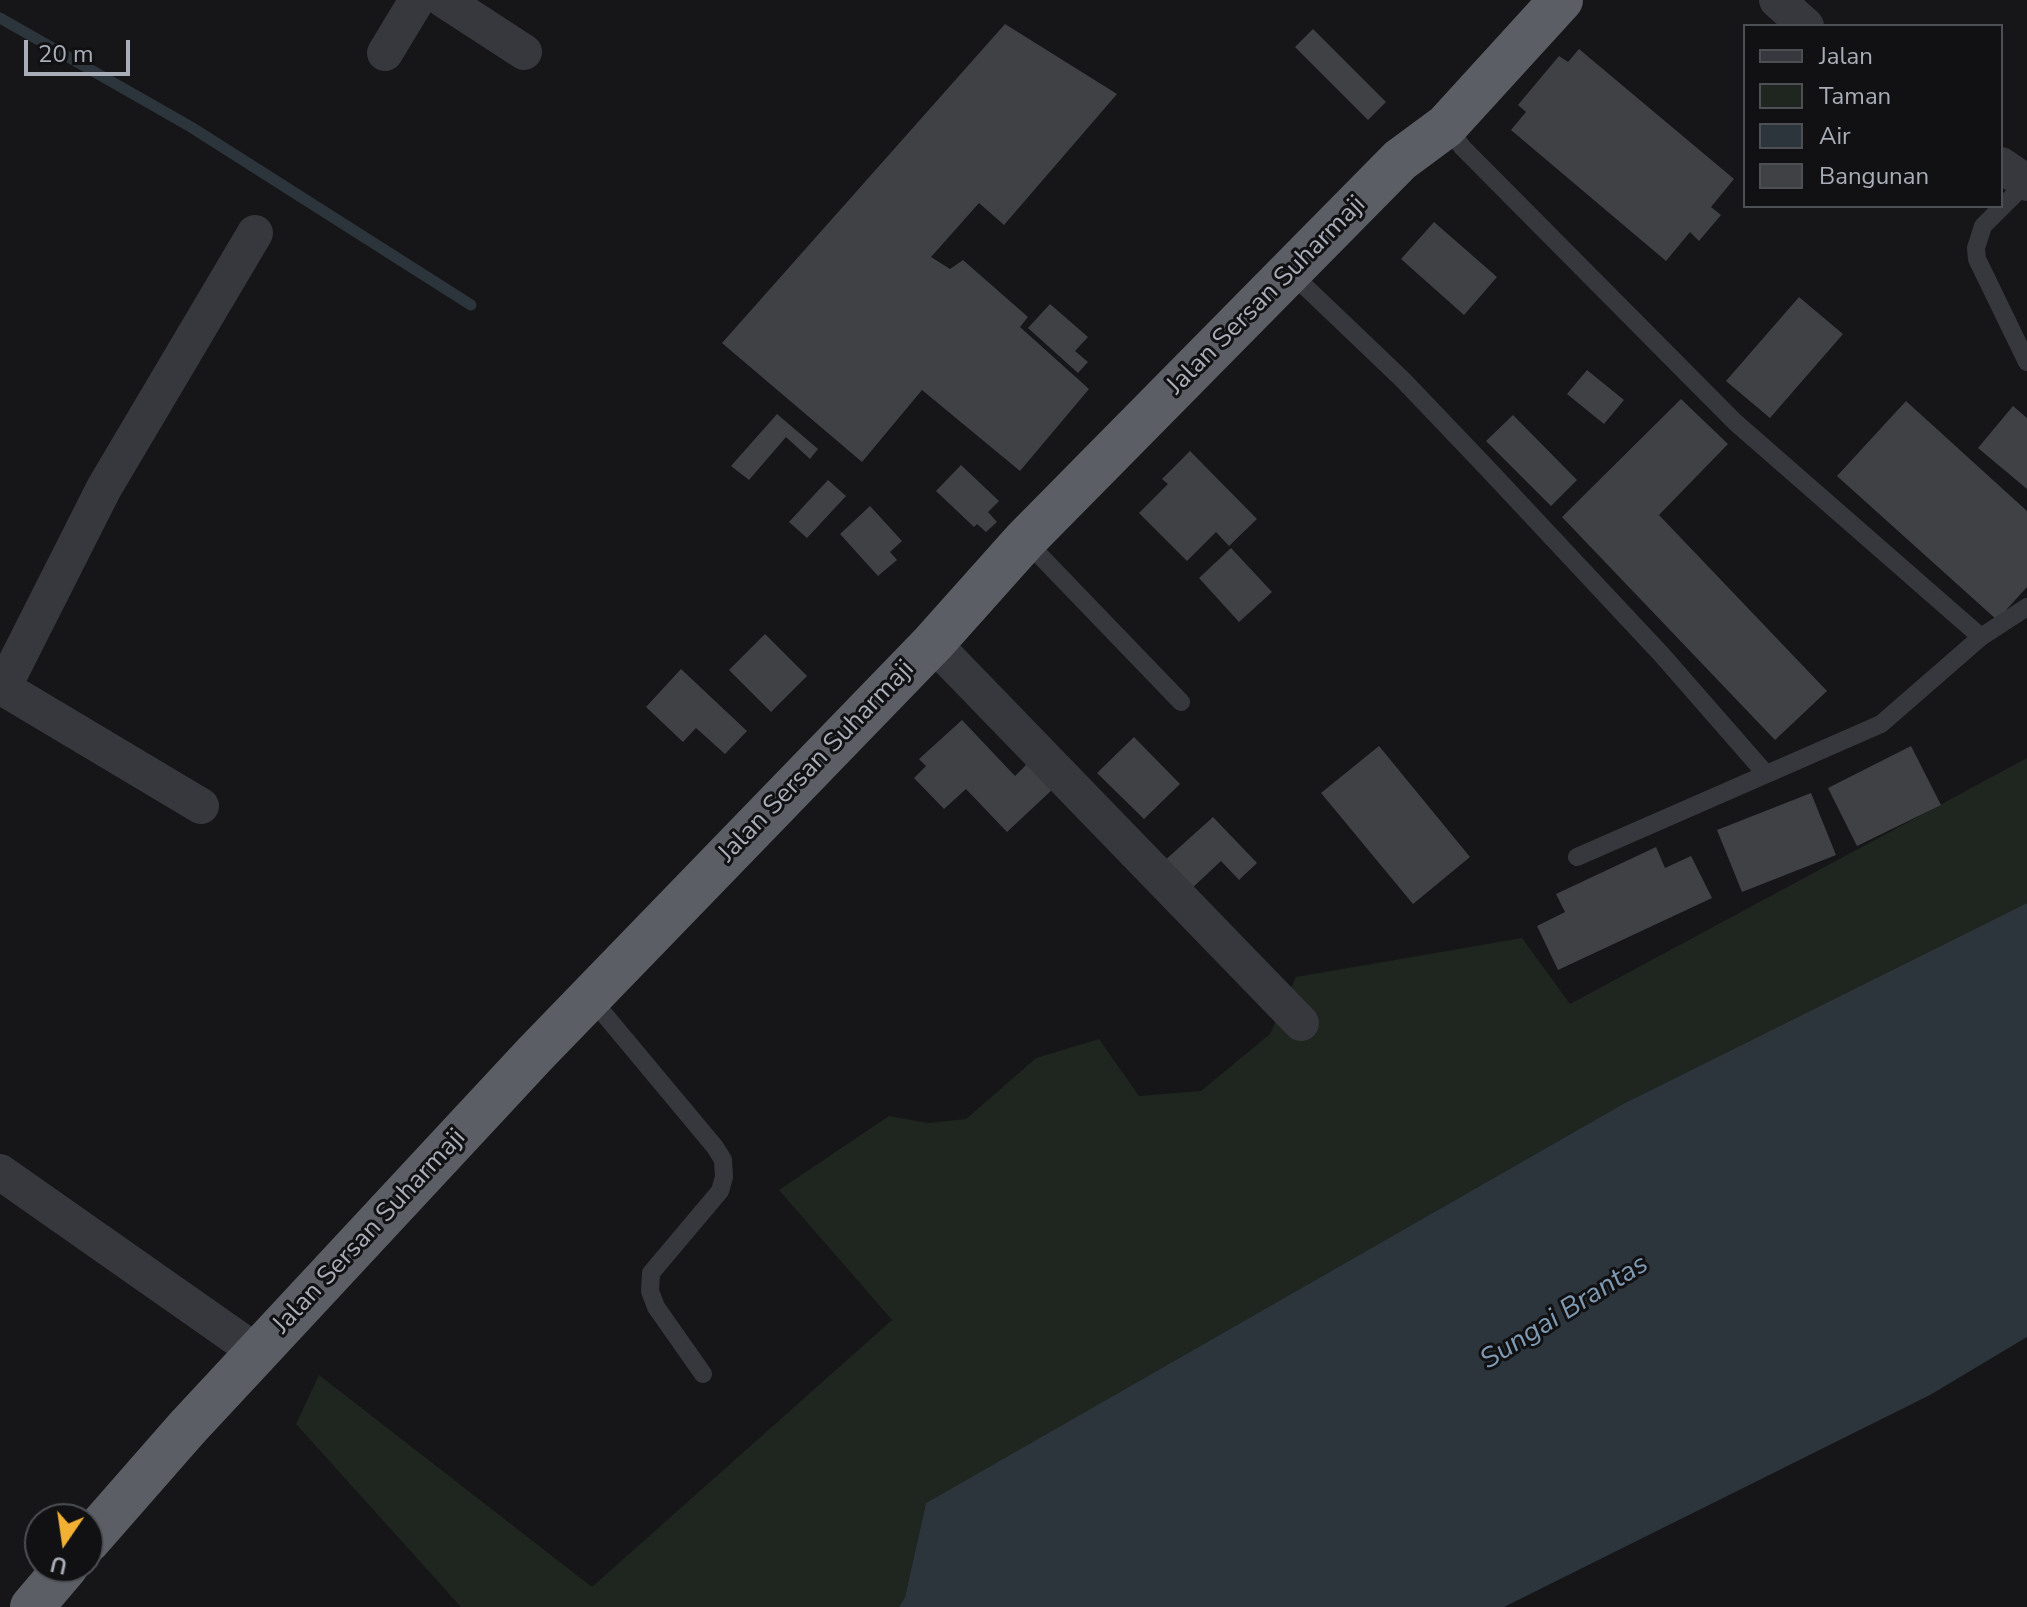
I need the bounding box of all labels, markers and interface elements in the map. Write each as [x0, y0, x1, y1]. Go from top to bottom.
scale bar [28, 24, 134, 74]
legend [1743, 24, 2003, 208]
text: 20 m [38, 38, 94, 70]
text: Jalan [1819, 40, 1873, 72]
text: Taman [1819, 80, 1891, 112]
text: Air [1819, 120, 1851, 152]
text: Bangunan [1819, 160, 1929, 192]
street label: Jalan Sersan Suharmaji [1161, 190, 1373, 402]
street label: Jalan Sersan Suharmaji [713, 655, 921, 869]
street label: Jalan Sersan Suharmaji [267, 1123, 473, 1341]
water label: Sungai Brantas [1475, 1248, 1655, 1378]
north arrow [24, 1503, 104, 1583]
text: U [48, 1548, 70, 1581]

